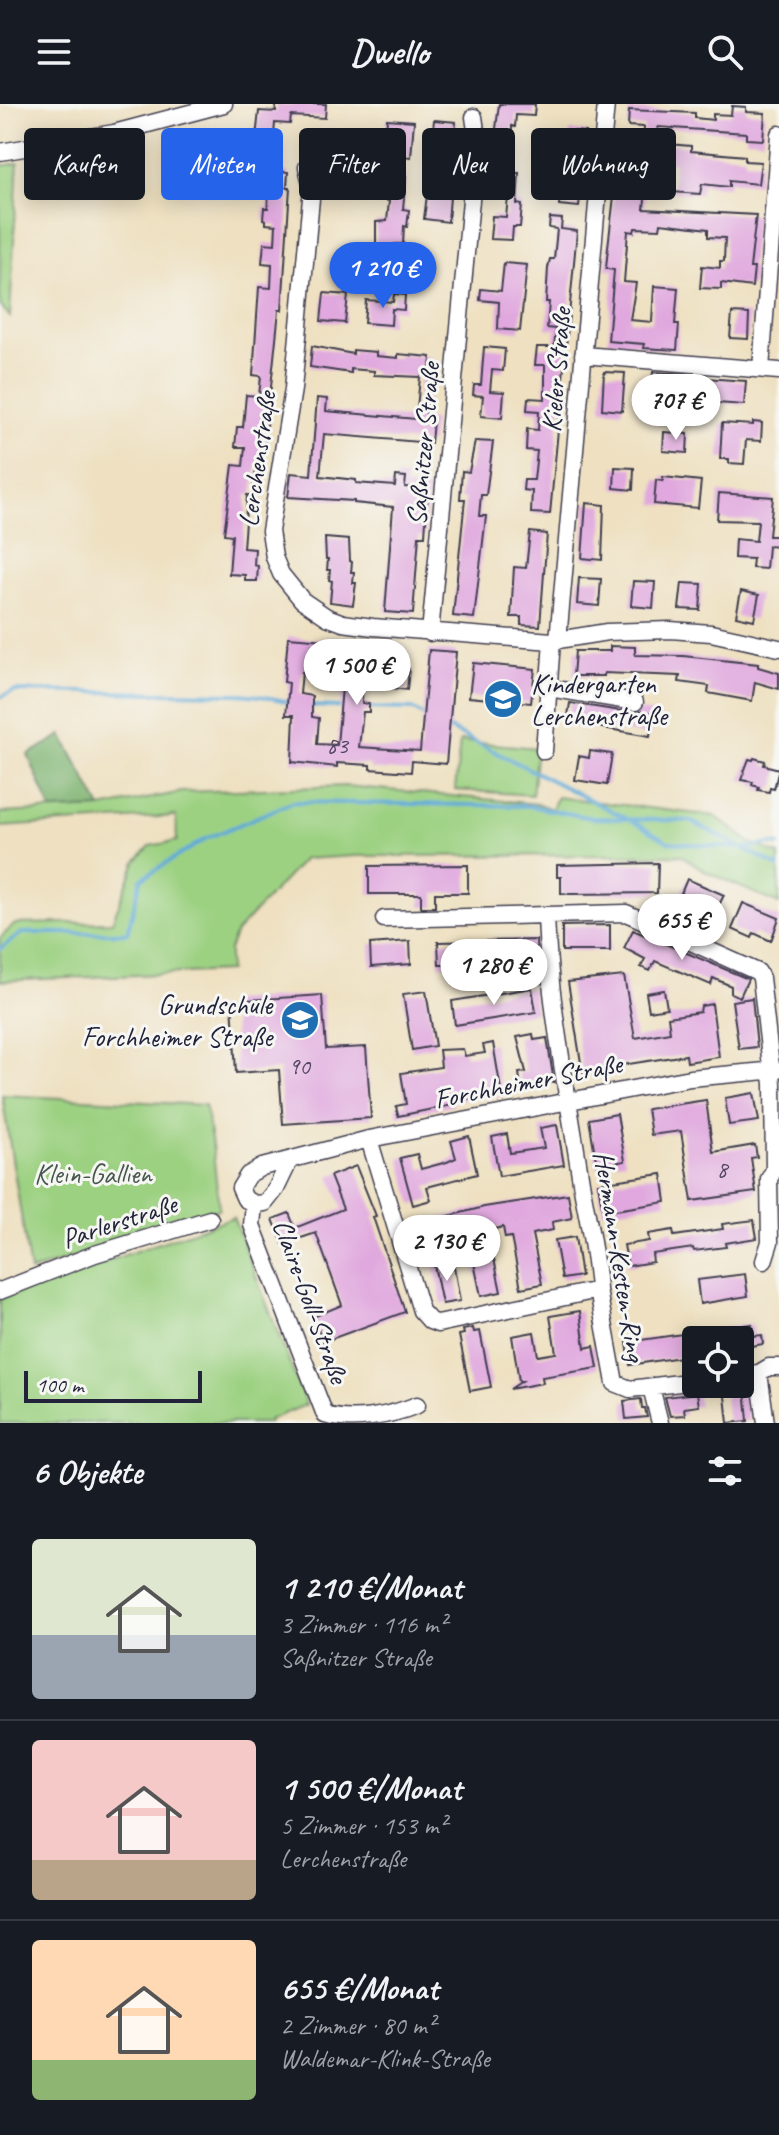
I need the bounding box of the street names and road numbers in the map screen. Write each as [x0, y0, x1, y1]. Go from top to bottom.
street label: Kieler Straße [533, 305, 579, 434]
street label: Saßnitzer Straße [398, 359, 448, 527]
street label: Lerchenstraße [230, 387, 284, 529]
street label: Forchheimer Straße [431, 1045, 626, 1116]
street label: Hermann-Kesten-Ring [586, 1149, 654, 1365]
street label: Parlerstraße [57, 1185, 183, 1256]
street label: Claire-Goll-Straße [265, 1214, 358, 1390]

